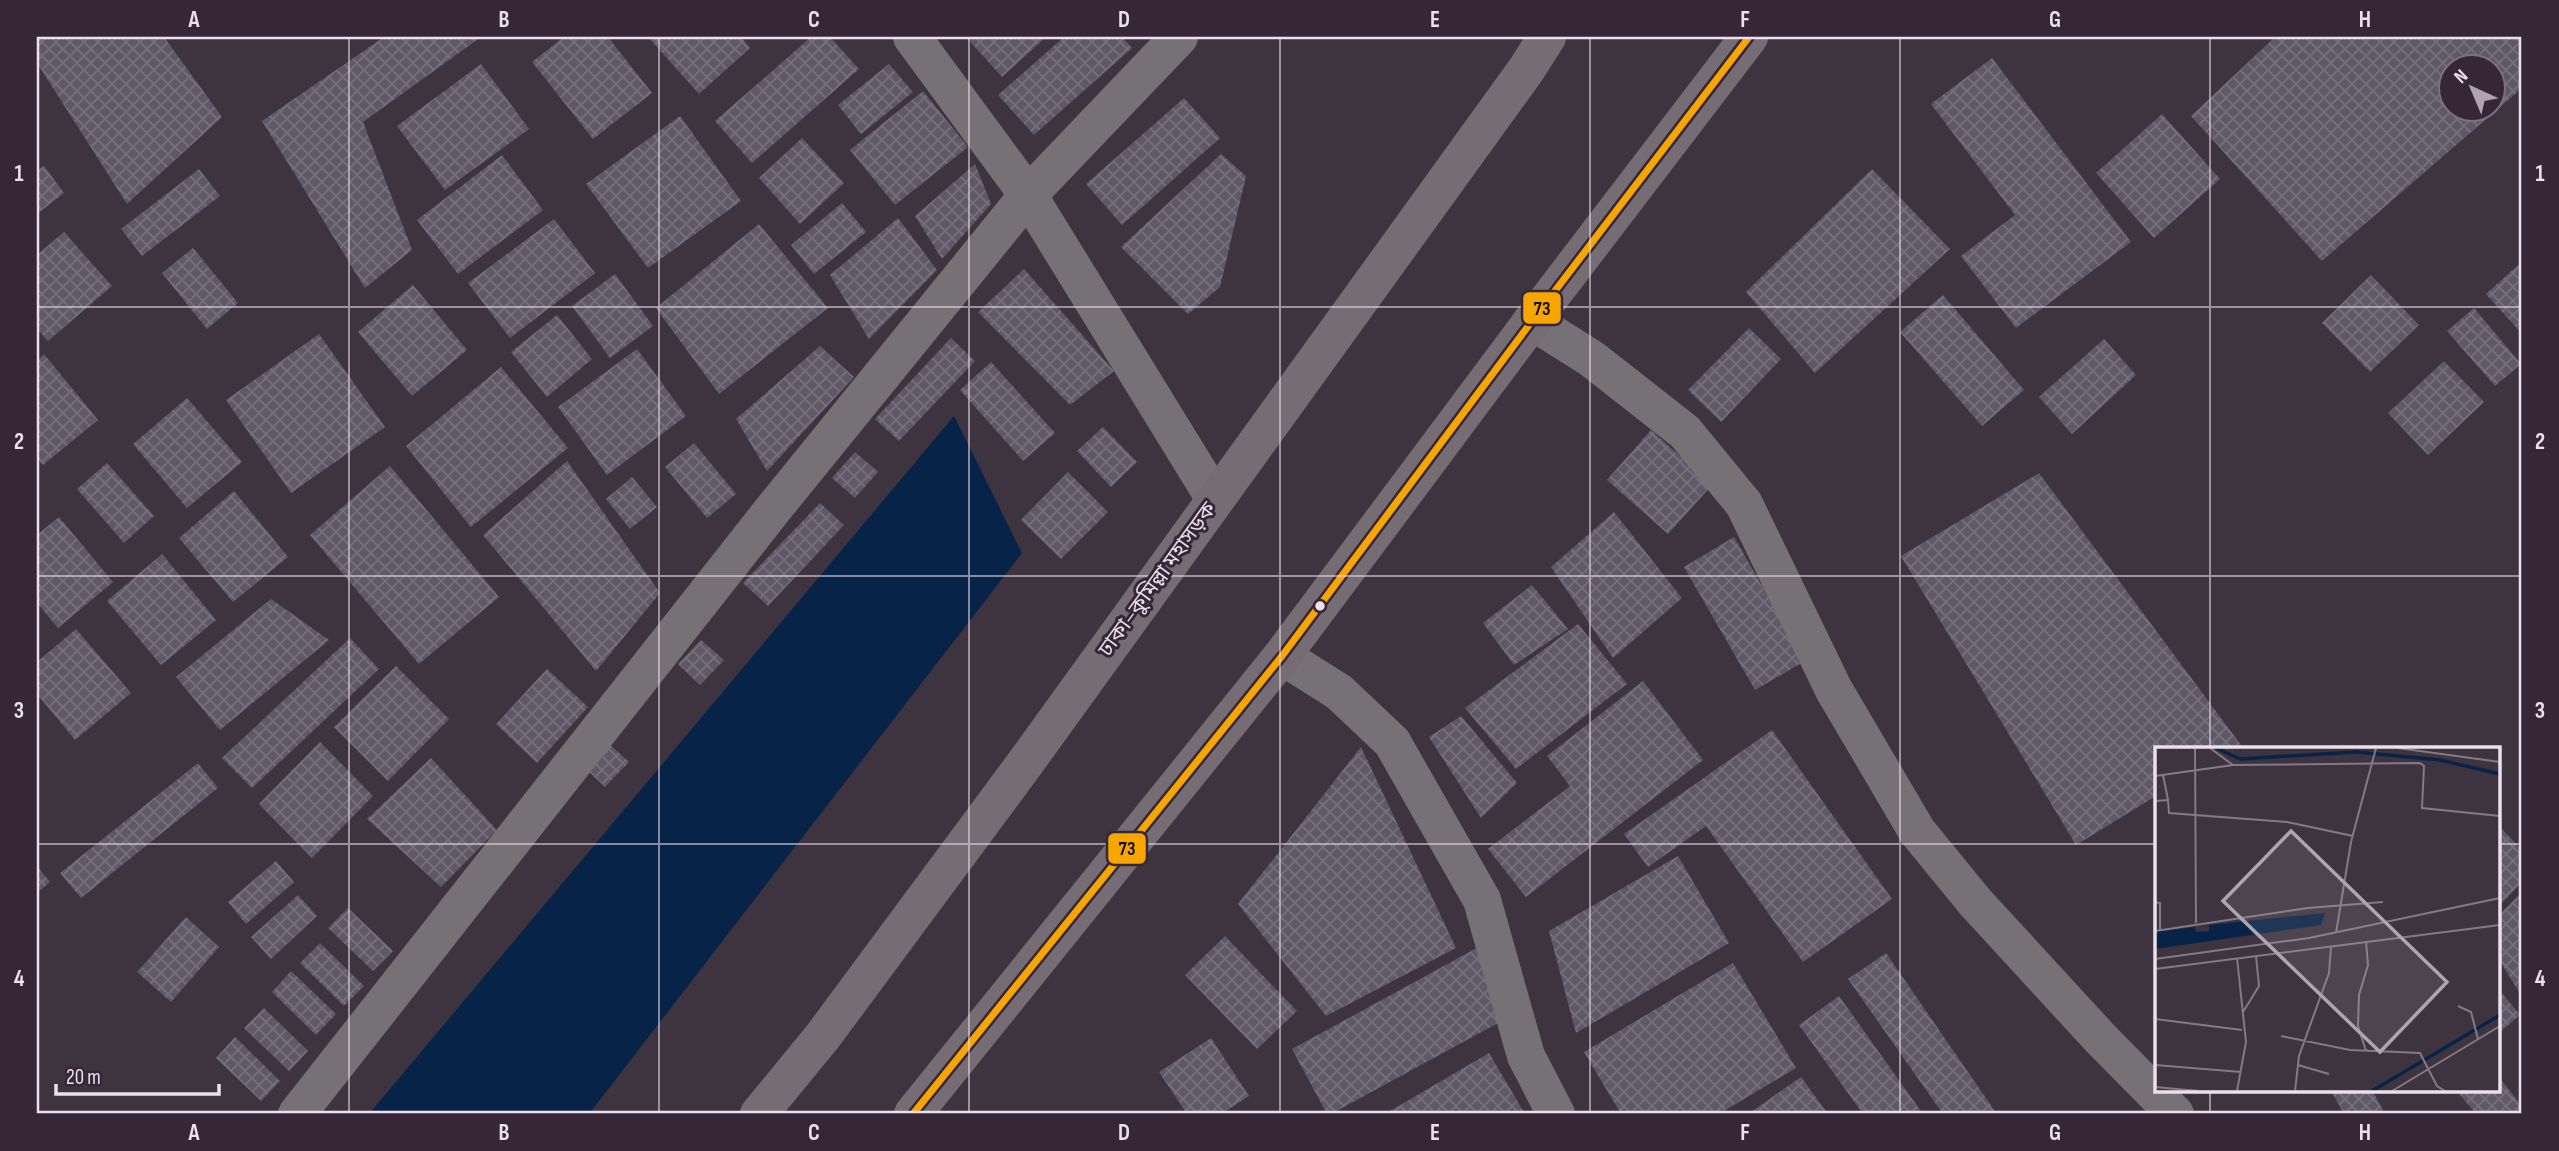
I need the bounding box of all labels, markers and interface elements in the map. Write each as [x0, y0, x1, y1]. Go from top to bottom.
text: A [188, 6, 201, 34]
text: B [499, 6, 510, 34]
text: C [808, 6, 820, 34]
text: D [1118, 6, 1130, 34]
text: E [1430, 6, 1440, 34]
text: F [1740, 6, 1750, 34]
text: G [2049, 6, 2061, 34]
text: H [2359, 6, 2371, 34]
north arrow [2436, 52, 2506, 122]
text: N [2450, 65, 2473, 89]
text: 1 [14, 160, 24, 188]
text: 1 [2535, 160, 2545, 188]
line badge: 73 [1522, 291, 1562, 325]
text: 73 [1534, 298, 1550, 321]
text: 2 [14, 428, 24, 456]
text: 2 [2535, 428, 2545, 456]
street label: ঢাকা–কুমিল্লা মহাসড়ক [1093, 497, 1222, 662]
unlabelled marker [1313, 599, 1327, 613]
text: 3 [14, 697, 24, 725]
text: 3 [2535, 697, 2545, 725]
inset map [2155, 747, 2500, 1092]
line badge: 73 [1107, 832, 1147, 865]
text: 73 [1119, 838, 1135, 861]
text: 4 [14, 965, 25, 993]
text: 4 [2535, 965, 2546, 993]
scale bar [56, 1053, 219, 1097]
text: 20 m [66, 1065, 101, 1090]
text: A [188, 1119, 201, 1147]
text: B [499, 1119, 510, 1147]
text: C [808, 1119, 820, 1147]
text: D [1118, 1119, 1130, 1147]
text: E [1430, 1119, 1440, 1147]
text: F [1740, 1119, 1750, 1147]
text: G [2049, 1119, 2061, 1147]
text: H [2359, 1119, 2371, 1147]

